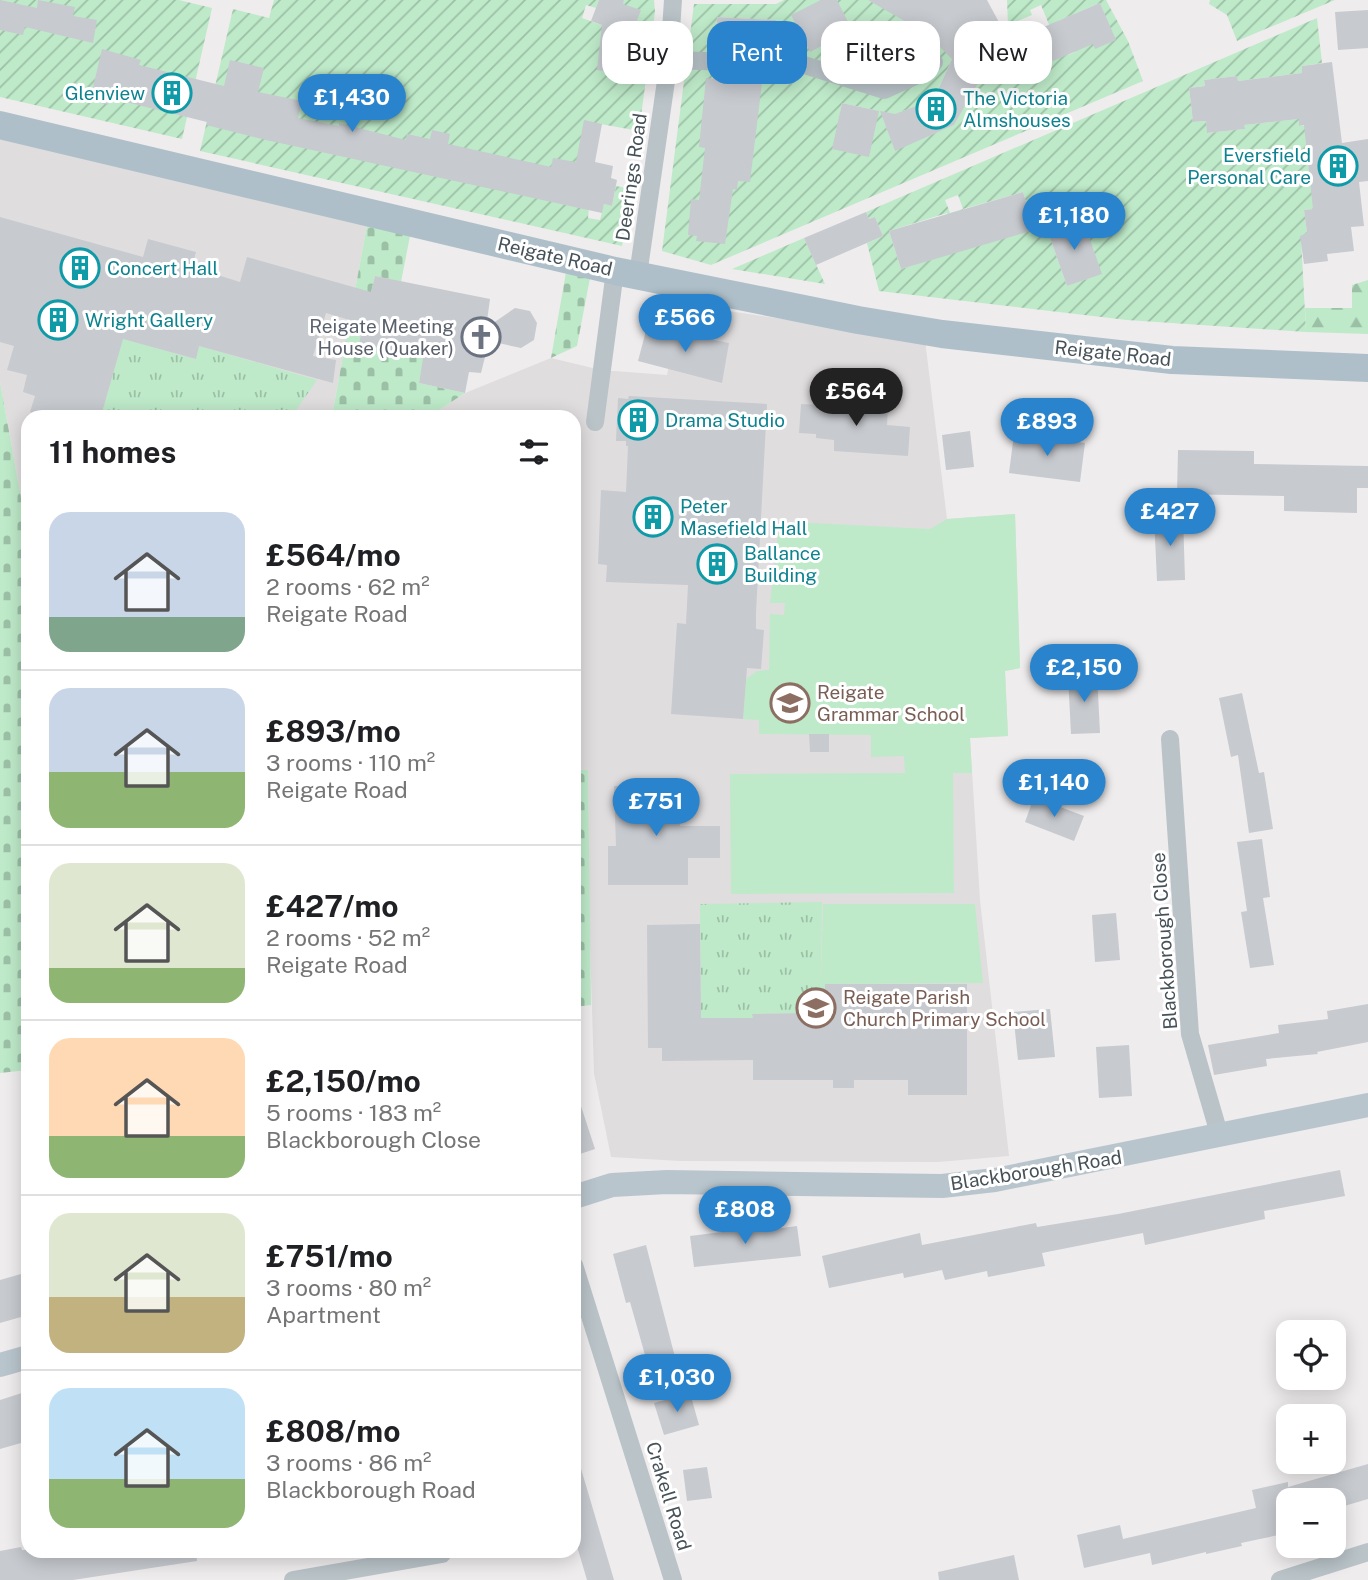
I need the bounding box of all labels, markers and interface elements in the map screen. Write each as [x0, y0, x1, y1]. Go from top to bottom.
chip: Buy [602, 21, 693, 84]
chip: Rent [707, 21, 807, 84]
chip: Filters [821, 21, 940, 84]
chip: New [954, 21, 1052, 84]
building icon: Glenview [151, 72, 193, 114]
pin: £1,430 [295, 74, 409, 134]
place label: Glenview [65, 82, 145, 104]
text: £1,430 [314, 83, 390, 110]
place label: The Victoria Almshouses [963, 87, 1071, 131]
building icon: The Victoria Almshouses [915, 88, 957, 130]
street label: Deerings Road [611, 112, 651, 242]
place label: Eversfield Personal Care [1187, 144, 1311, 188]
building icon: Eversfield Personal Care [1317, 145, 1359, 187]
pin: £1,180 [1017, 192, 1131, 252]
text: £1,180 [1038, 201, 1110, 228]
street label: Reigate Road [496, 232, 614, 280]
building icon: Concert Hall [59, 247, 101, 289]
place label: Concert Hall [107, 257, 218, 279]
pin: £566 [644, 294, 726, 354]
building icon: Wright Gallery [37, 299, 79, 341]
text: £566 [655, 303, 715, 330]
place label: Wright Gallery [85, 309, 213, 331]
place label: Reigate Meeting House (Quaker) [309, 315, 454, 359]
church icon: Reigate Meeting House (Quaker) [460, 316, 502, 358]
street label: Reigate Road [1054, 336, 1172, 370]
pin: £564 [815, 368, 897, 428]
text: £564 [826, 377, 886, 404]
pin: £893 [1006, 398, 1088, 458]
building icon: Drama Studio [617, 399, 659, 441]
text: £893 [1017, 407, 1077, 434]
place label: Drama Studio [665, 409, 785, 431]
icon: filters [515, 433, 553, 471]
text: 11 homes [49, 434, 176, 470]
pin: £427 [1129, 489, 1211, 548]
place label: Peter Masefield Hall [680, 495, 808, 539]
building icon: Peter Masefield Hall [632, 496, 674, 538]
text: £427 [1141, 497, 1200, 524]
text: £564/mo [266, 537, 401, 573]
icon: home [105, 540, 189, 624]
place label: Ballance Building [744, 542, 821, 586]
building icon: Ballance Building [696, 543, 738, 585]
text: 2 rooms · 62 m² [266, 573, 430, 600]
text: Reigate Road [266, 600, 408, 627]
pin: £2,150 [1027, 644, 1141, 704]
text: £2,150 [1046, 653, 1122, 680]
place label: Reigate Grammar School [817, 681, 965, 725]
school or university icon: Reigate Grammar School [769, 682, 811, 724]
text: £893/mo [266, 713, 401, 749]
icon: home [105, 716, 189, 800]
text: 3 rooms · 110 m² [266, 749, 435, 776]
pin: £1,140 [997, 760, 1111, 819]
text: £1,140 [1019, 768, 1089, 795]
text: Reigate Road [266, 776, 408, 803]
pin: £751 [615, 778, 697, 838]
text: £751 [629, 787, 683, 814]
street label: Blackborough Close [1147, 852, 1181, 1030]
text: £427/mo [266, 888, 399, 924]
icon: home [105, 891, 189, 975]
text: 2 rooms · 52 m² [266, 924, 430, 951]
text: Reigate Road [266, 951, 408, 978]
place label: Reigate Parish Church Primary School [843, 986, 1046, 1030]
school or university icon: Reigate Parish Church Primary School [795, 987, 837, 1029]
text: £2,150/mo [266, 1063, 421, 1099]
icon: home [105, 1066, 189, 1150]
text: 5 rooms · 183 m² [266, 1099, 441, 1126]
text: Blackborough Close [266, 1126, 481, 1153]
street label: Blackborough Road [949, 1146, 1123, 1194]
pin: £808 [704, 1186, 786, 1246]
text: £808 [715, 1195, 775, 1222]
text: £751/mo [266, 1238, 393, 1274]
icon: home [105, 1241, 189, 1325]
text: 3 rooms · 80 m² [266, 1274, 431, 1301]
text: Apartment [266, 1301, 381, 1328]
map controls [1276, 1320, 1346, 1558]
button: locate [1276, 1320, 1346, 1390]
pin: £1,030 [620, 1354, 734, 1414]
text: £1,030 [639, 1363, 715, 1390]
button: + [1276, 1404, 1346, 1474]
text: £808/mo [266, 1413, 400, 1449]
icon: home [105, 1416, 189, 1500]
street label: Crakell Road [642, 1439, 696, 1553]
text: 3 rooms · 86 m² [266, 1449, 432, 1476]
text: Blackborough Road [266, 1476, 476, 1503]
button: − [1276, 1488, 1346, 1558]

